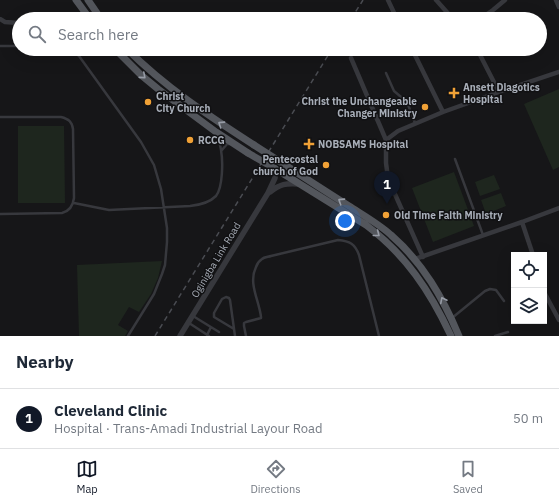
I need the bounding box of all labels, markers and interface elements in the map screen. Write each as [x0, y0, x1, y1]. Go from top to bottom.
search box [12, 12, 547, 56]
icon: search [26, 23, 48, 45]
text: Search here [58, 25, 138, 44]
one-way arrow [138, 71, 146, 79]
place label: Ansett Diagotics Hospital [463, 81, 540, 106]
marker: Ansett Diagotics Hospital [448, 87, 460, 99]
place label: Christ City Church [156, 90, 210, 115]
place label: Christ the Unchangeable Changer Ministry [302, 95, 418, 120]
marker: Christ City Church [143, 97, 153, 107]
marker: Christ the Unchangeable Changer Ministry [420, 102, 430, 112]
one-way arrow [219, 122, 226, 129]
place label: RCCG [198, 134, 225, 147]
marker: RCCG [185, 135, 195, 145]
marker: NOBSAMS Hospital [303, 138, 315, 150]
place label: NOBSAMS Hospital [318, 138, 408, 151]
place label: Pentecostal church of God [253, 153, 318, 178]
marker: Pentecostal church of God [321, 160, 331, 170]
pin: 1 [374, 171, 400, 204]
one-way arrow [338, 198, 345, 206]
place label: Old Time Faith Ministry [394, 209, 503, 222]
marker: Old Time Faith Ministry [381, 210, 391, 220]
your location [335, 211, 355, 231]
street label: Oginigba Link Road [188, 220, 244, 300]
one-way arrow [373, 229, 380, 236]
map controls [511, 252, 547, 324]
button: locate [511, 252, 547, 288]
button: layers [511, 288, 547, 324]
one-way arrow [440, 297, 447, 305]
text: Nearby [16, 351, 74, 373]
text: Cleveland Clinic [54, 401, 167, 420]
text: 1 [25, 410, 33, 427]
text: 50 m [513, 410, 543, 427]
text: Hospital · Trans-Amadi Industrial Layour Road [54, 420, 323, 437]
tab: Map [76, 458, 98, 496]
tab: Directions [250, 458, 301, 496]
tab: Saved [453, 458, 483, 496]

